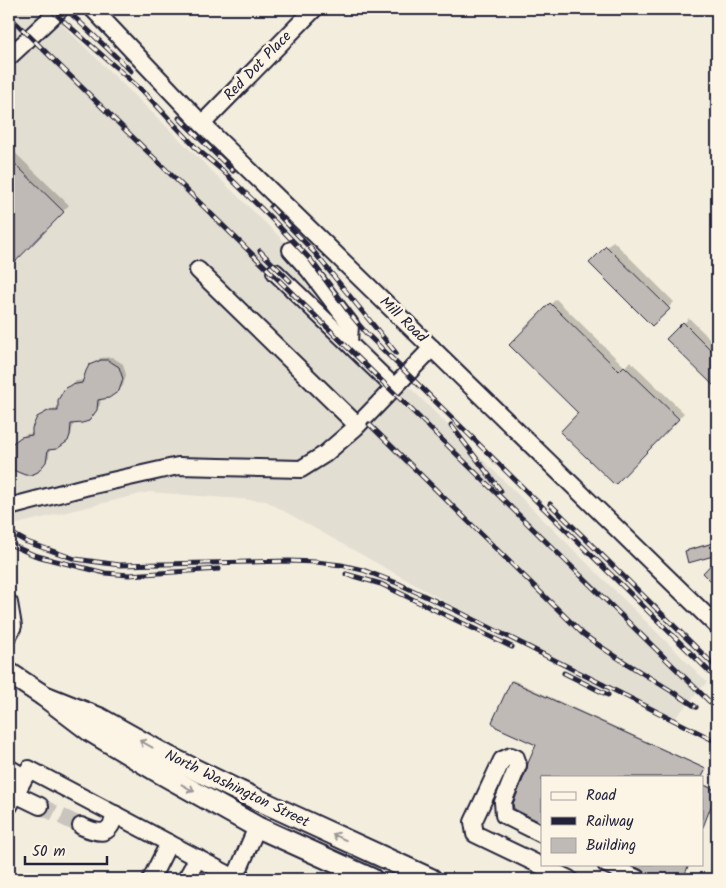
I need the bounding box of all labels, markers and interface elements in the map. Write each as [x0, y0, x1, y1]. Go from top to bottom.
street label: Red Dot Place [218, 25, 298, 107]
street label: Mill Road [373, 291, 433, 349]
one-way arrow [139, 738, 153, 748]
street label: North Washington Street [161, 744, 314, 835]
legend [541, 776, 704, 866]
one-way arrow [180, 784, 195, 794]
text: Road [586, 784, 617, 808]
text: Railway [586, 810, 634, 834]
one-way arrow [332, 832, 347, 841]
scale bar [25, 833, 108, 865]
text: Building [586, 834, 636, 858]
text: 50 m [32, 840, 66, 864]

